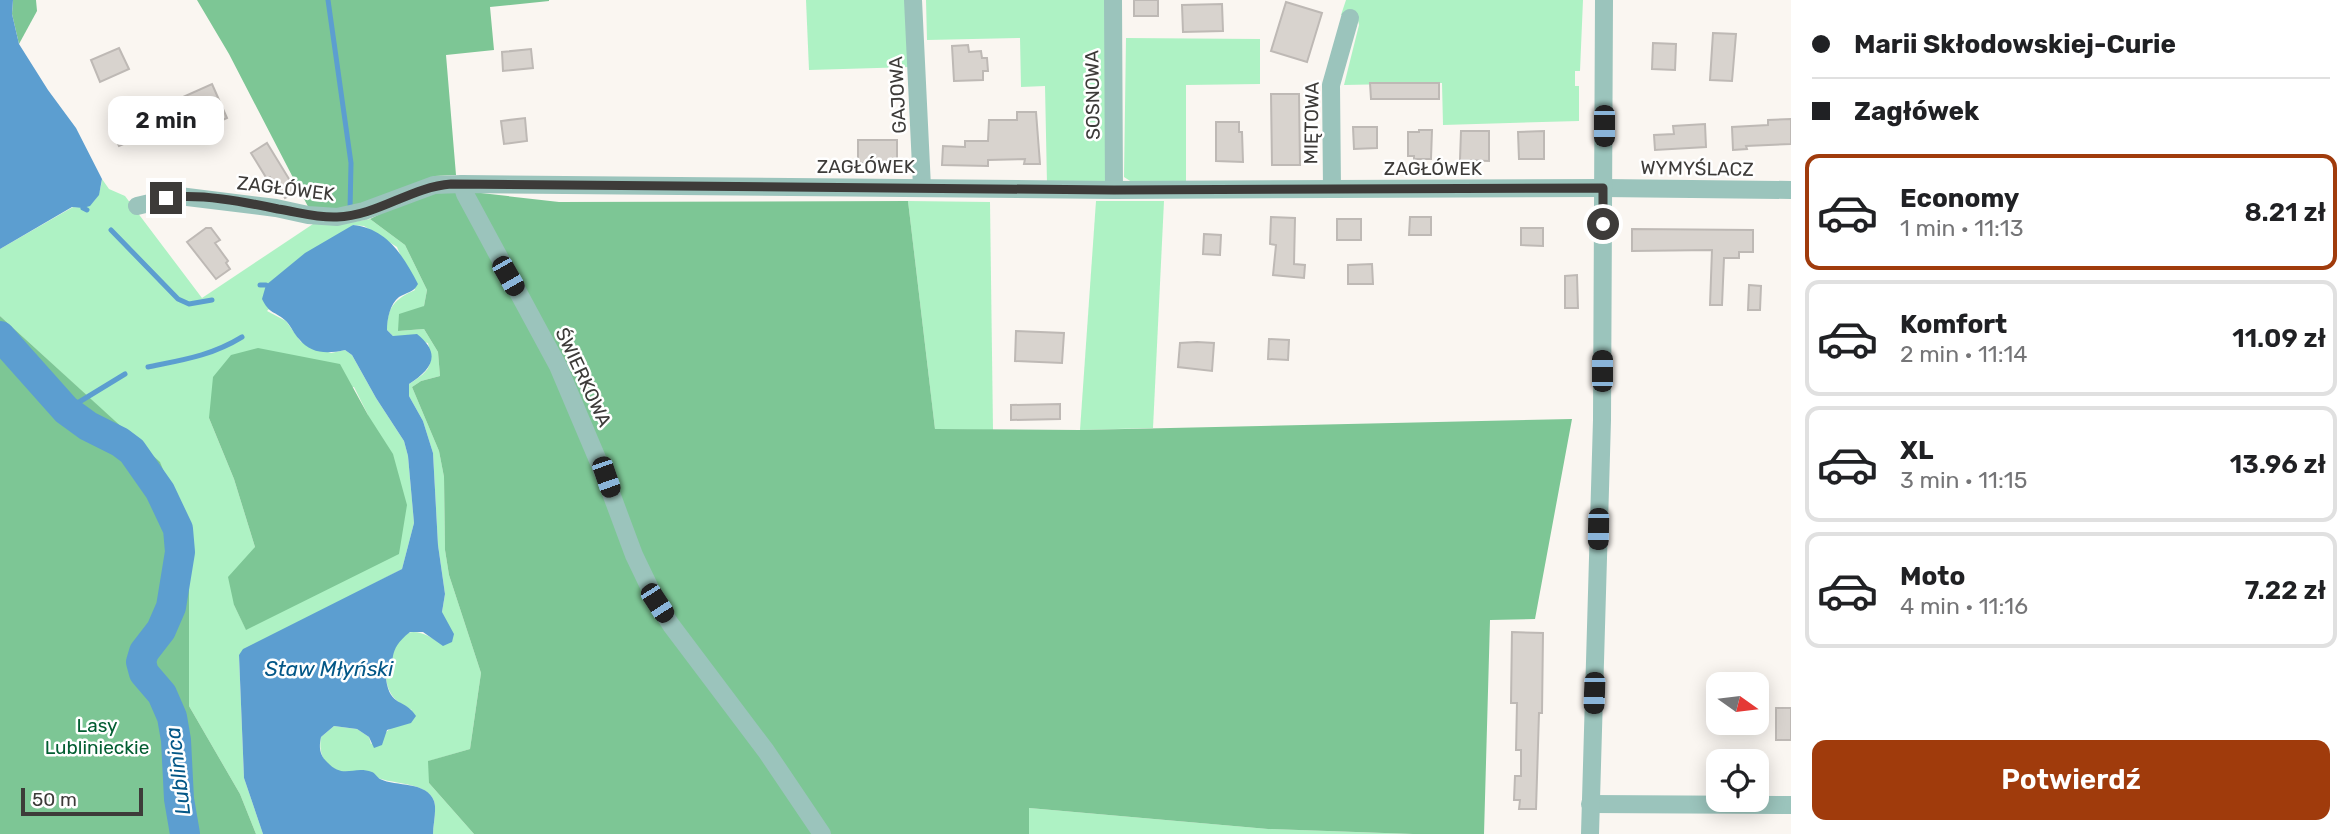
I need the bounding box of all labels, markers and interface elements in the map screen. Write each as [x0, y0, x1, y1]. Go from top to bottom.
text: Marii Skłodowskiej-Curie [1854, 29, 2176, 60]
street label: SOSNOWA [1080, 50, 1105, 140]
street label: GAJOWA [884, 55, 911, 134]
street label: MIĘTOWA [1299, 81, 1324, 165]
callout: 2 min [108, 96, 224, 146]
text: Zagłówek [1854, 96, 1979, 127]
car [1594, 105, 1615, 147]
text: 2 min [135, 106, 197, 134]
street label: ZAGŁÓWEK [817, 155, 916, 178]
street label: WYMYŚLACZ [1640, 156, 1754, 181]
street label: ZAGŁÓWEK [1384, 157, 1483, 180]
street label: ZAGŁÓWEK [236, 171, 337, 206]
icon: car [1816, 181, 1879, 244]
route end [150, 182, 182, 214]
text: Economy [1900, 183, 2019, 214]
text: 8.21 zł [2244, 197, 2326, 228]
route start [1587, 208, 1619, 240]
text: 1 min · 11:13 [1900, 214, 2024, 242]
car [489, 253, 528, 299]
icon: car [1816, 307, 1879, 370]
text: Komfort [1900, 309, 2007, 340]
text: 11.09 zł [2232, 323, 2326, 354]
street label: ŚWIERKOWA [551, 324, 617, 431]
text: 2 min · 11:14 [1900, 340, 2028, 368]
car [1592, 350, 1613, 392]
icon: car [1816, 433, 1879, 496]
text: XL [1900, 435, 1933, 466]
text: 13.96 zł [2230, 449, 2326, 480]
car [590, 454, 623, 500]
text: 3 min · 11:15 [1900, 466, 2027, 494]
car [1588, 508, 1609, 550]
icon: car [1816, 559, 1879, 622]
text: Moto [1900, 561, 1965, 592]
text: 7.22 zł [2245, 575, 2326, 606]
car [637, 580, 678, 626]
text: 4 min · 11:16 [1900, 592, 2028, 620]
water label: Staw Młyński [265, 656, 394, 681]
car [1583, 672, 1606, 714]
north arrow [1706, 672, 1769, 735]
map controls [1706, 672, 1769, 812]
park label: Lasy Lublinieckie [45, 714, 149, 759]
water label: Lublinica [160, 726, 195, 816]
button: Potwierdź [1812, 740, 2330, 820]
button: locate [1706, 749, 1769, 812]
scale bar [21, 785, 144, 817]
text: 50 m [32, 788, 77, 811]

